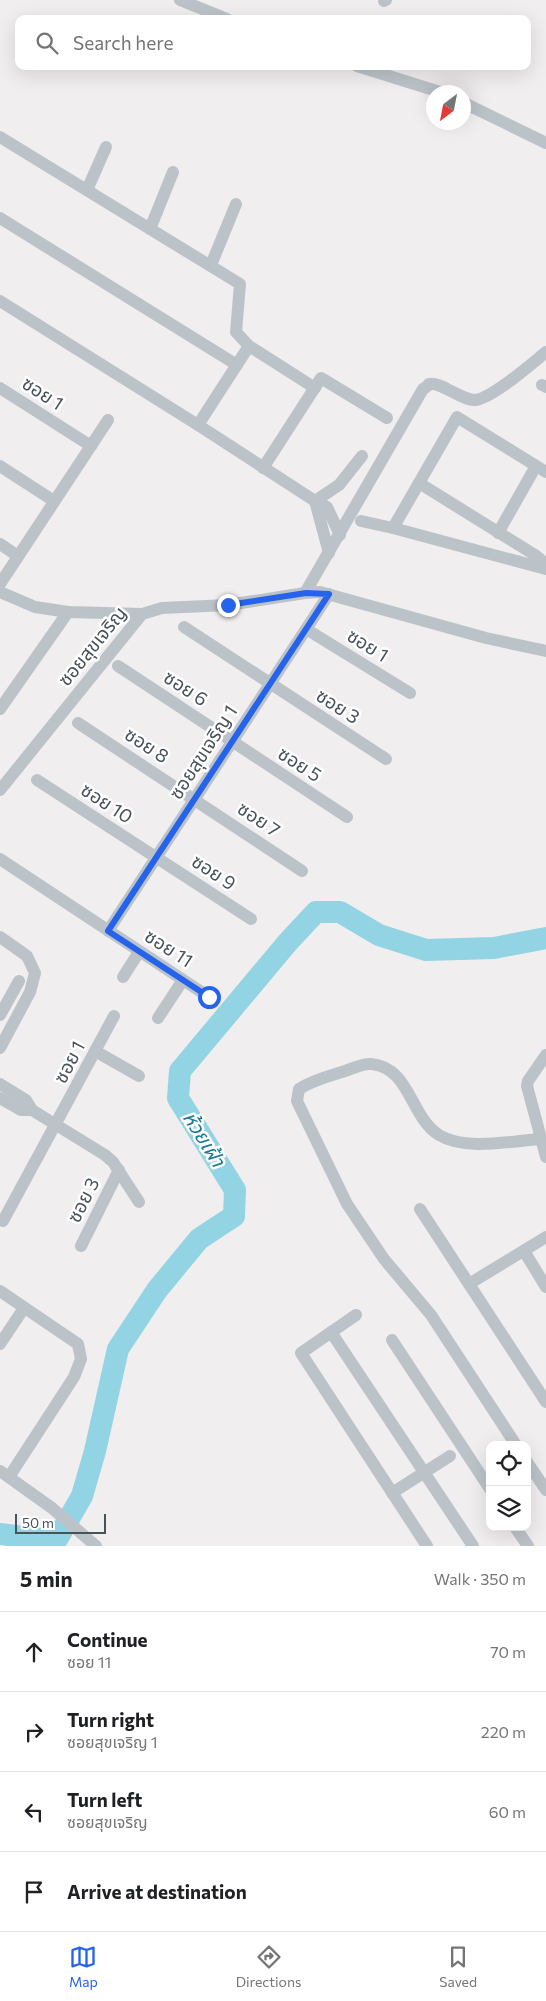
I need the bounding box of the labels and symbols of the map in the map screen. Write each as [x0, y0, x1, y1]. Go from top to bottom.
north arrow [426, 85, 471, 130]
street label: ซอย 1 [18, 371, 68, 414]
route end [217, 594, 240, 617]
street label: ซอยสุขเจริญ [53, 601, 131, 691]
street label: ซอย 1 [343, 623, 393, 666]
street label: ซอย 6 [160, 665, 213, 710]
street label: ซอย 3 [312, 683, 364, 728]
street label: ซอยสุขเจริญ 1 [164, 700, 242, 804]
street label: ซอย 8 [121, 722, 174, 767]
street label: ซอย 5 [274, 741, 326, 786]
street label: ซอย 10 [77, 777, 137, 828]
street label: ซอย 7 [234, 796, 285, 841]
street label: ซอย 9 [188, 849, 241, 894]
street label: ซอย 11 [141, 924, 198, 972]
route start [198, 986, 221, 1009]
street label: ซอย 1 [48, 1037, 89, 1087]
water label: ห้วยเฝ้า [179, 1106, 232, 1171]
street label: ซอย 3 [62, 1174, 104, 1226]
scale bar [15, 1511, 106, 1534]

